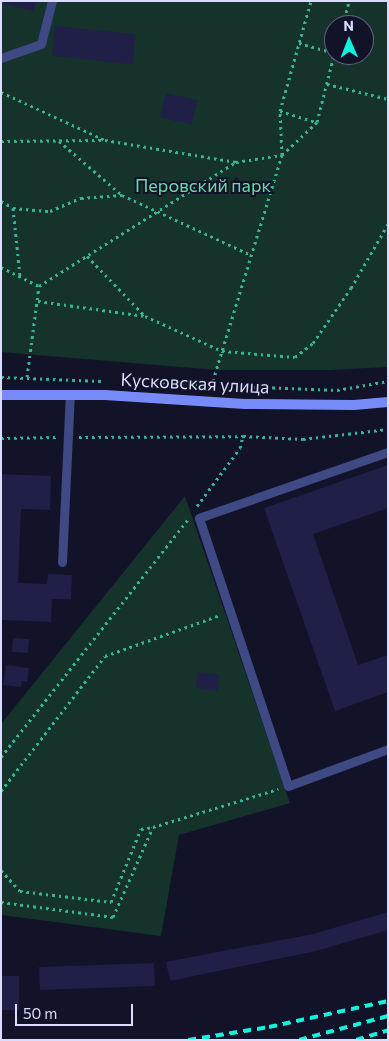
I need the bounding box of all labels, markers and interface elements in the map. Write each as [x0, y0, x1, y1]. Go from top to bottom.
north arrow [324, 15, 374, 65]
text: N [343, 17, 354, 34]
park label: Перовский парк [135, 174, 271, 196]
street label: Кусковская улица [120, 368, 270, 398]
scale bar [18, 994, 135, 1026]
text: 50 m [23, 1004, 57, 1022]

